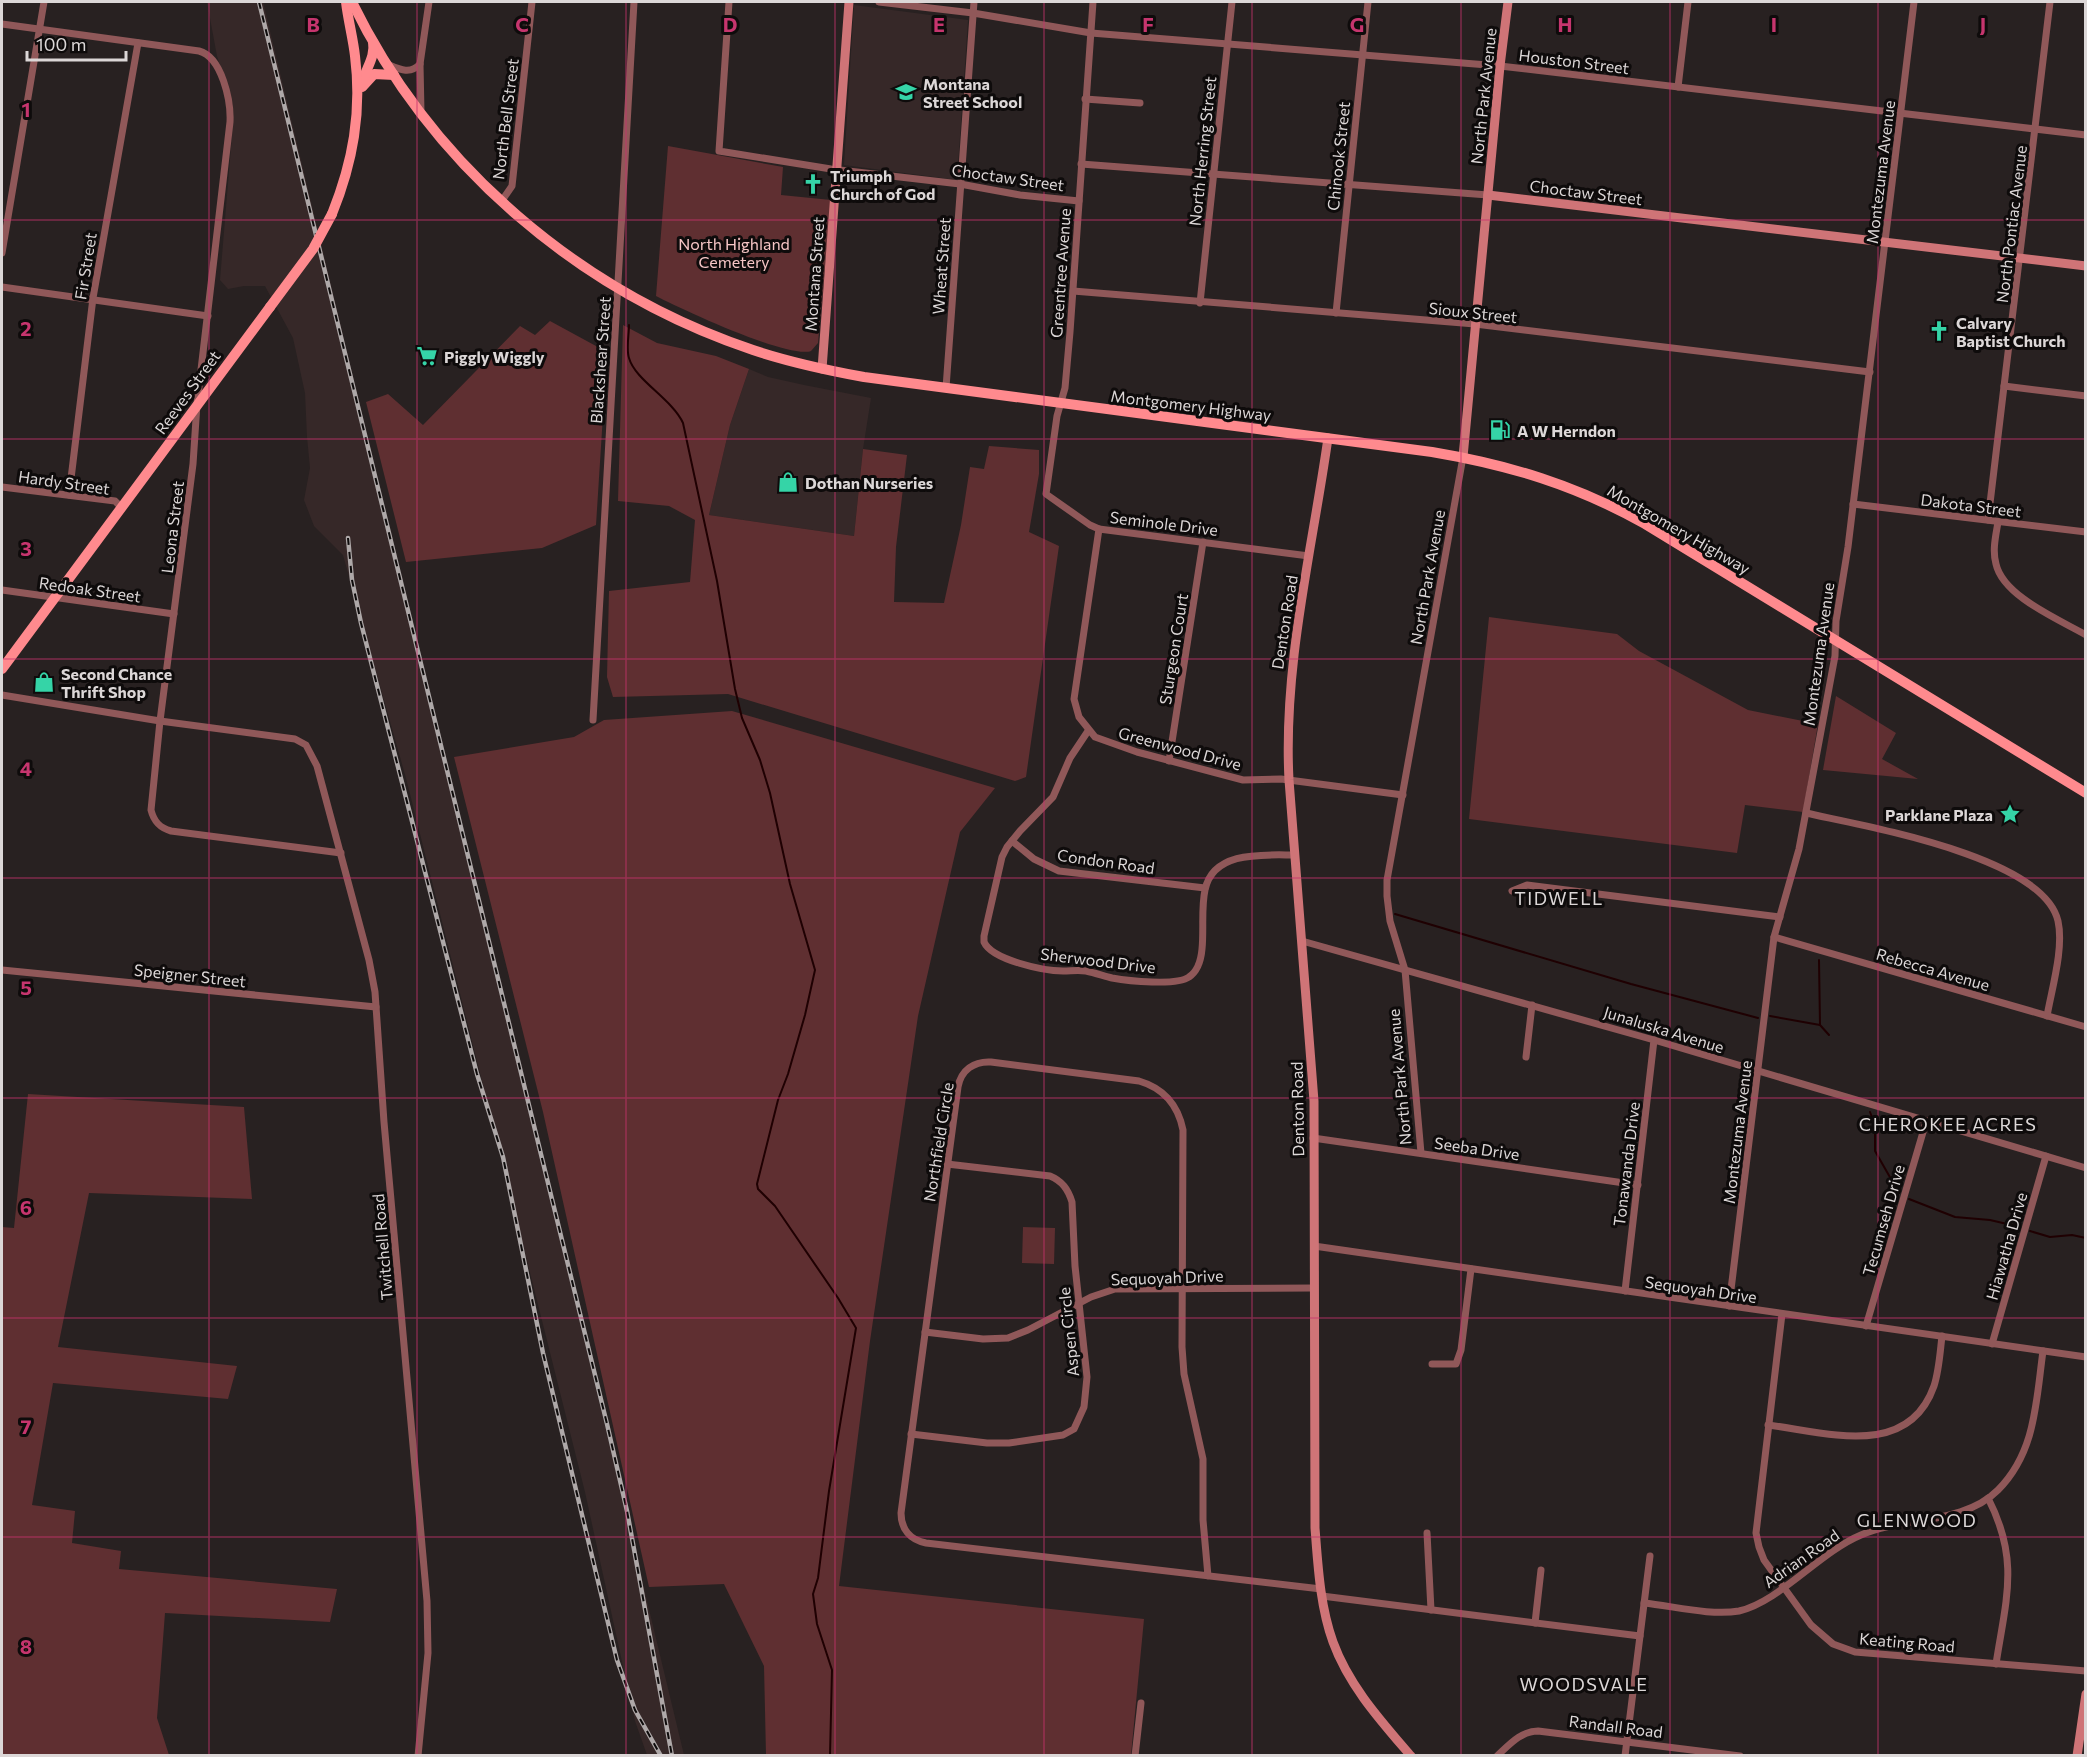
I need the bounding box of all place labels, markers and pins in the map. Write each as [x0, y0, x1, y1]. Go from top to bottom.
place label: Montana Street School [923, 74, 1022, 111]
school or university icon: Montana Street School [894, 80, 918, 104]
place label: Triumph Church of God [830, 166, 935, 203]
church icon: Triumph Church of God [801, 172, 825, 196]
place label: Calvary Baptist Church [1956, 313, 2066, 350]
church icon: Calvary Baptist Church [1927, 319, 1951, 343]
supermarket icon: Piggly Wiggly [415, 344, 439, 368]
place label: Piggly Wiggly [444, 347, 545, 366]
fuel station icon: A W Herndon [1488, 418, 1512, 442]
place label: A W Herndon [1517, 421, 1616, 440]
shop icon: Dothan Nurseries [776, 470, 800, 494]
place label: Dothan Nurseries [805, 473, 933, 492]
place label: Second Chance Thrift Shop [61, 664, 172, 701]
shop icon: Second Chance Thrift Shop [32, 670, 56, 694]
place icon: Parklane Plaza [1998, 802, 2022, 826]
place label: Parklane Plaza [1885, 805, 1993, 824]

